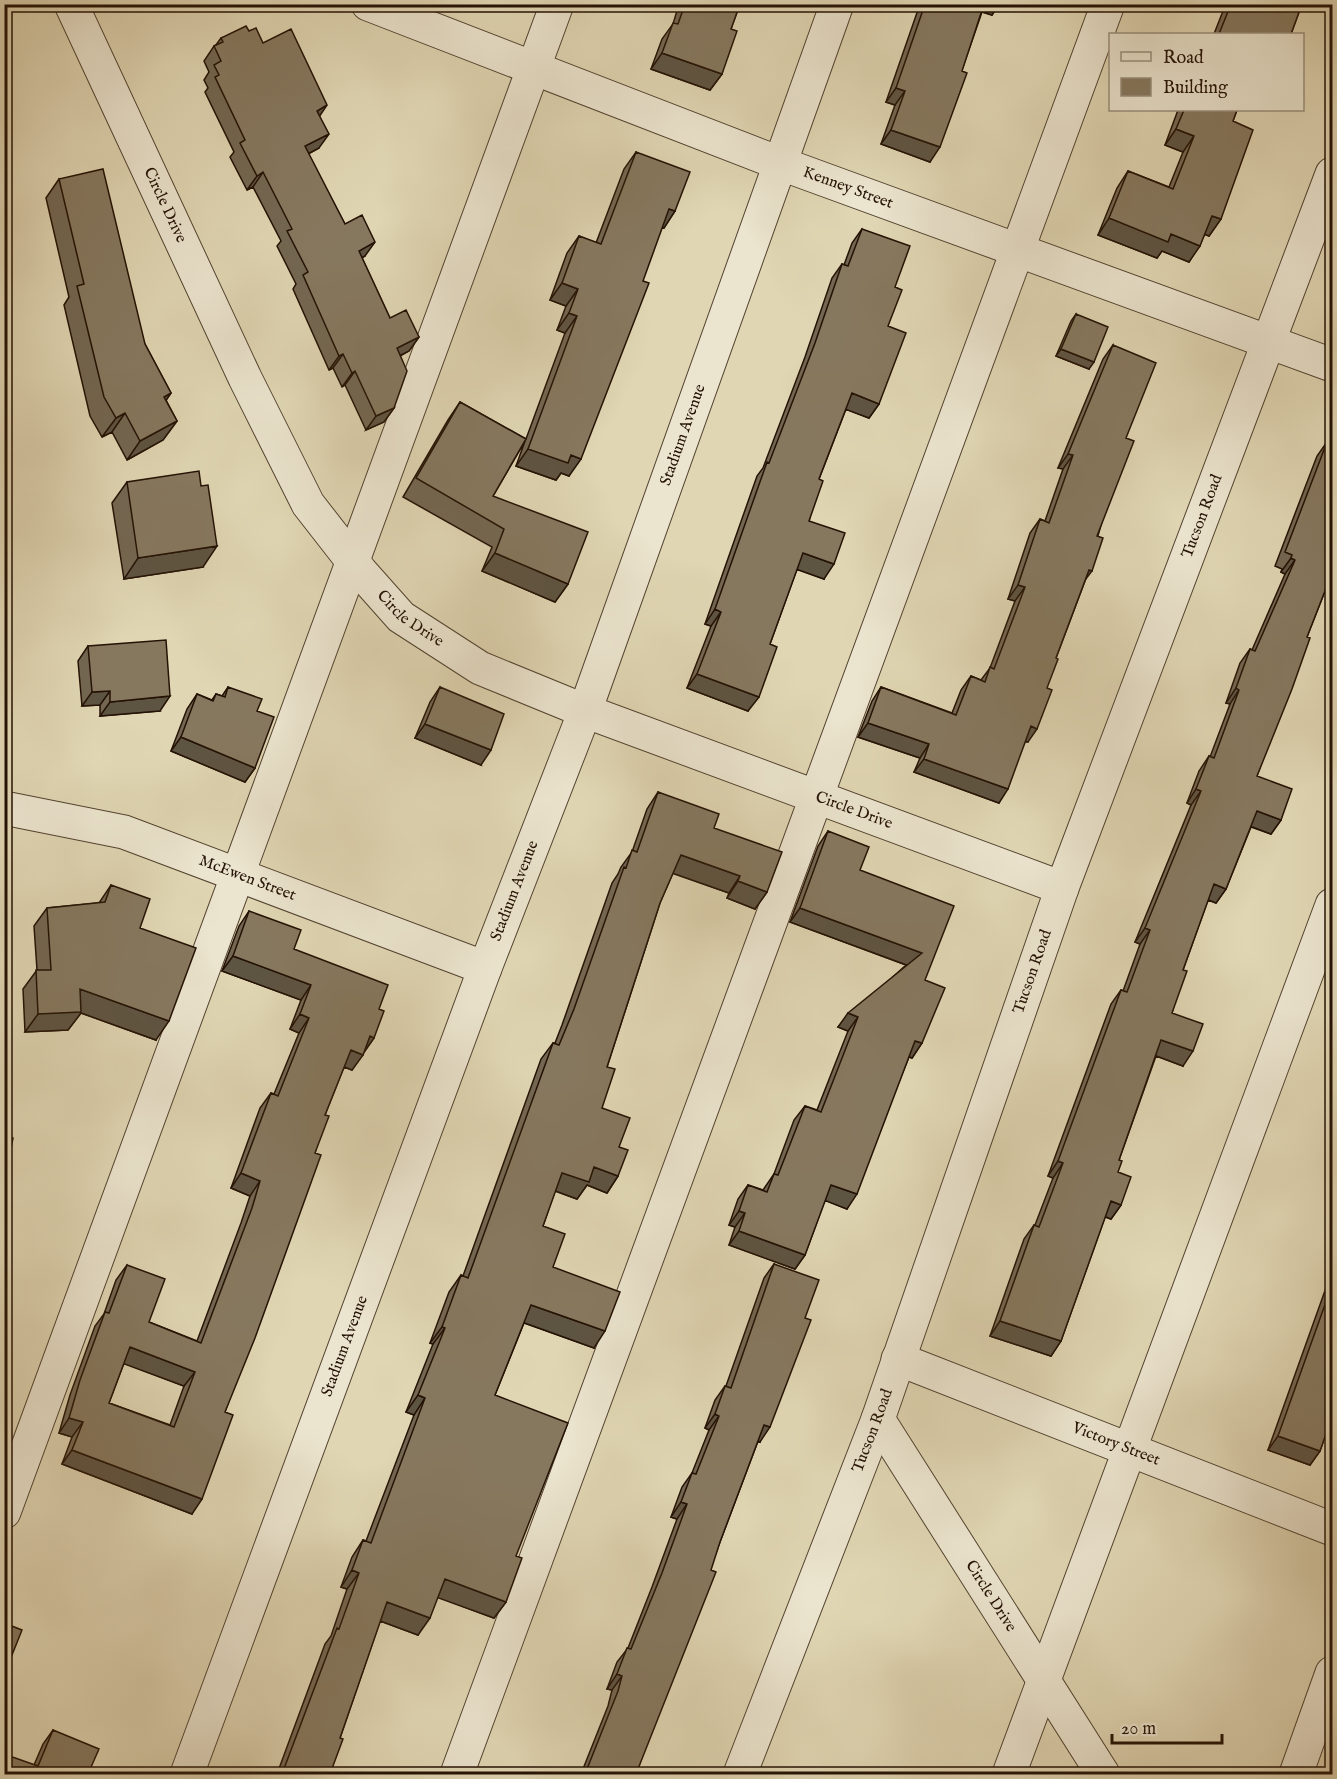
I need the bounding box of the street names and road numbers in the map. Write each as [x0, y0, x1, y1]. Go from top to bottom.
street label: Kenney Street [800, 163, 896, 214]
street label: Circle Drive [139, 164, 191, 246]
street label: Stadium Avenue [656, 382, 711, 489]
street label: Tucson Road [1178, 471, 1228, 561]
street label: Circle Drive [372, 586, 447, 652]
street label: Circle Drive [812, 787, 895, 834]
street label: Stadium Avenue [486, 838, 544, 944]
street label: McEwen Street [196, 851, 299, 906]
street label: Tucson Road [1009, 927, 1057, 1017]
street label: Stadium Avenue [317, 1293, 373, 1400]
street label: Tucson Road [848, 1386, 898, 1476]
street label: Victory Street [1068, 1418, 1163, 1471]
street label: Circle Drive [960, 1557, 1021, 1636]

